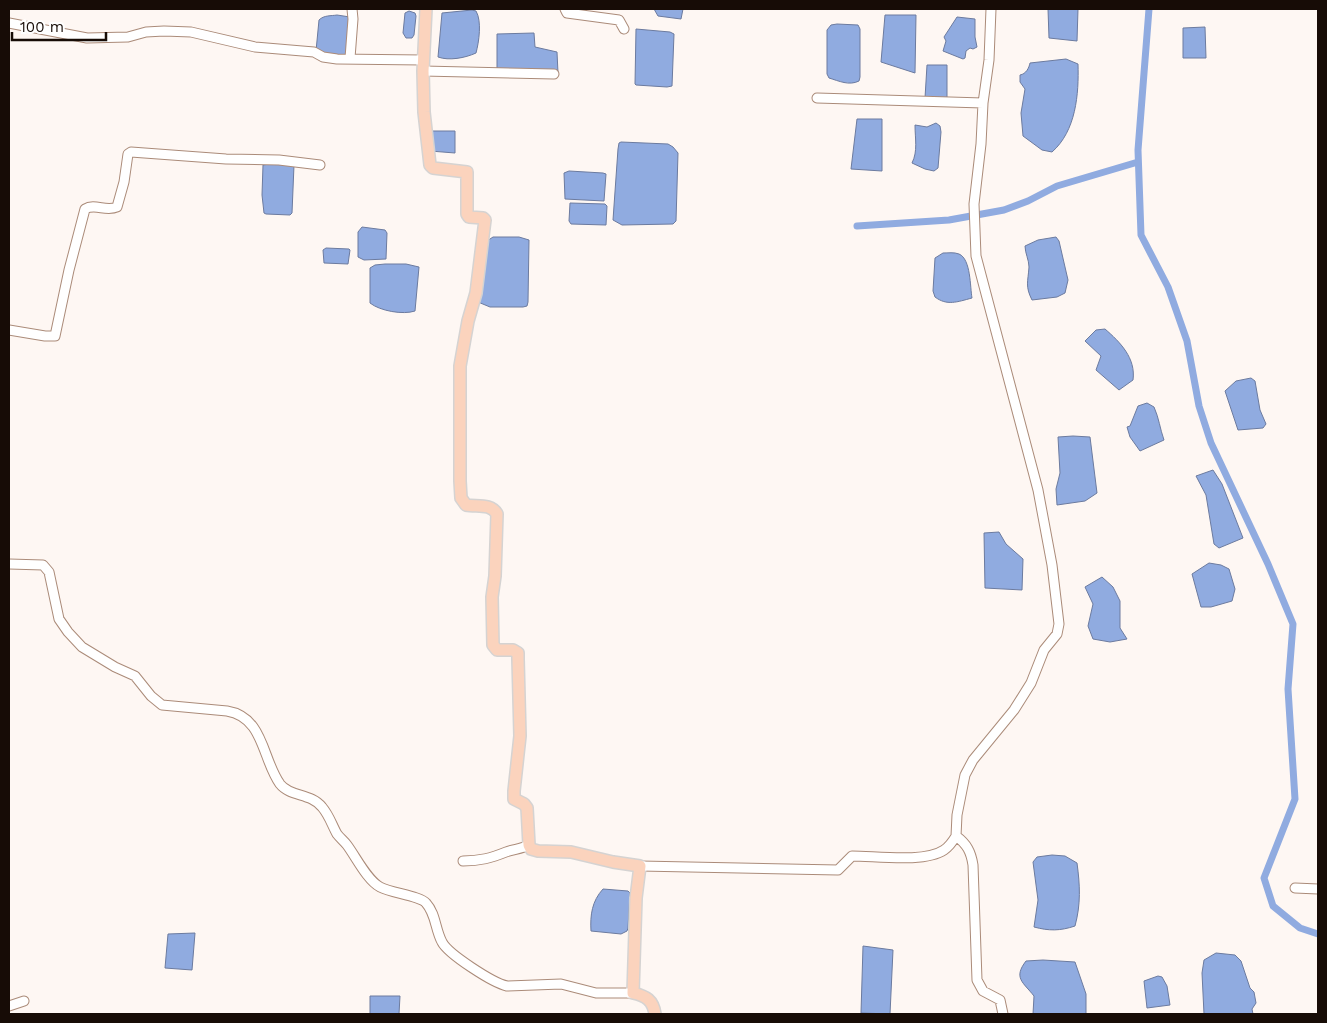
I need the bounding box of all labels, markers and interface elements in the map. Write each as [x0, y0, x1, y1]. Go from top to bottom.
scale bar [12, 10, 106, 42]
text: 100 m [20, 18, 64, 36]

